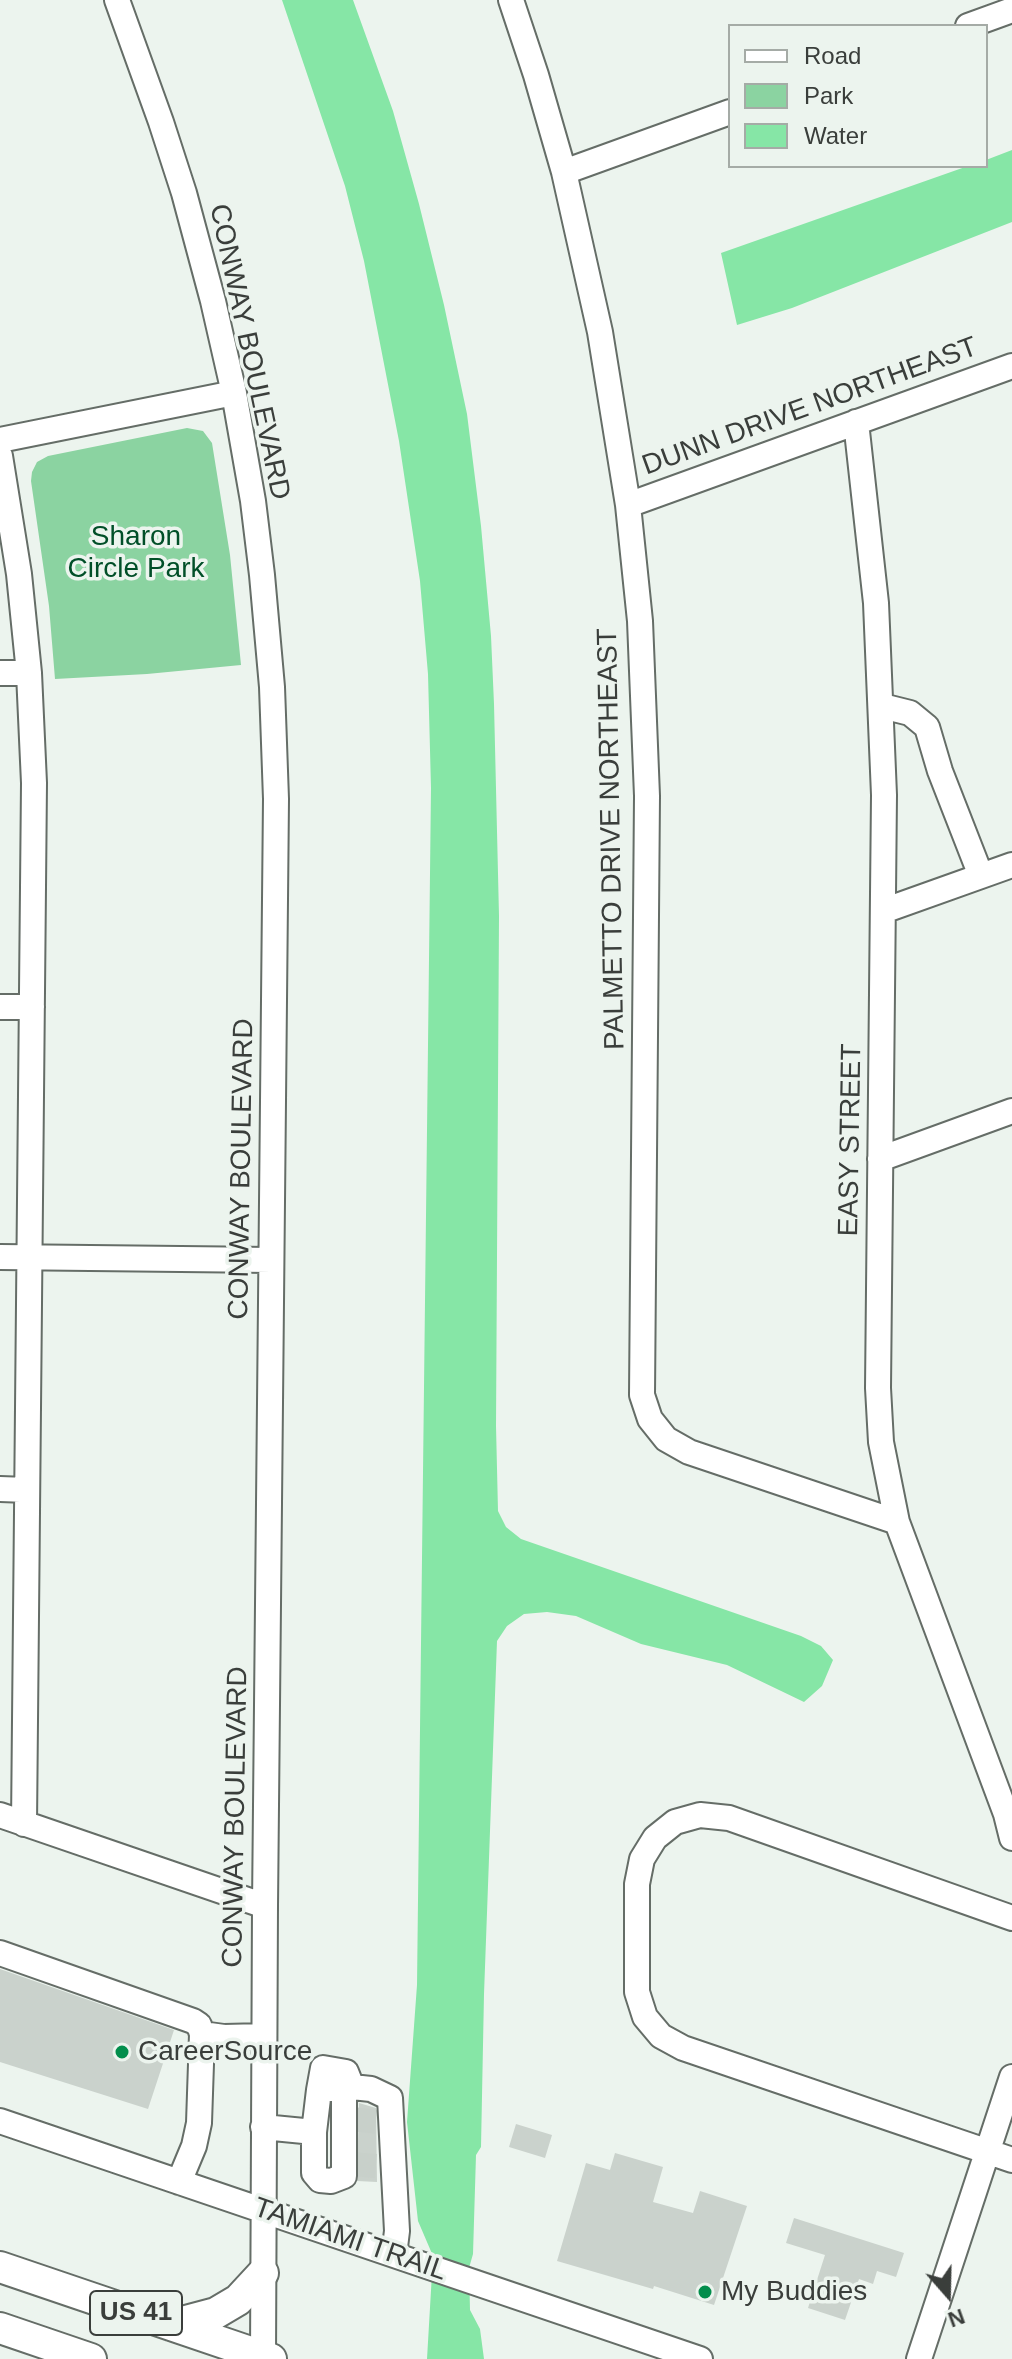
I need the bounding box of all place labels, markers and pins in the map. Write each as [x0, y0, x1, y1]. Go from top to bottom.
place label: CareerSource [138, 2035, 312, 2069]
marker: CareerSource [113, 2043, 131, 2061]
place label: My Buddies [721, 2275, 867, 2309]
marker: My Buddies [696, 2283, 714, 2301]

